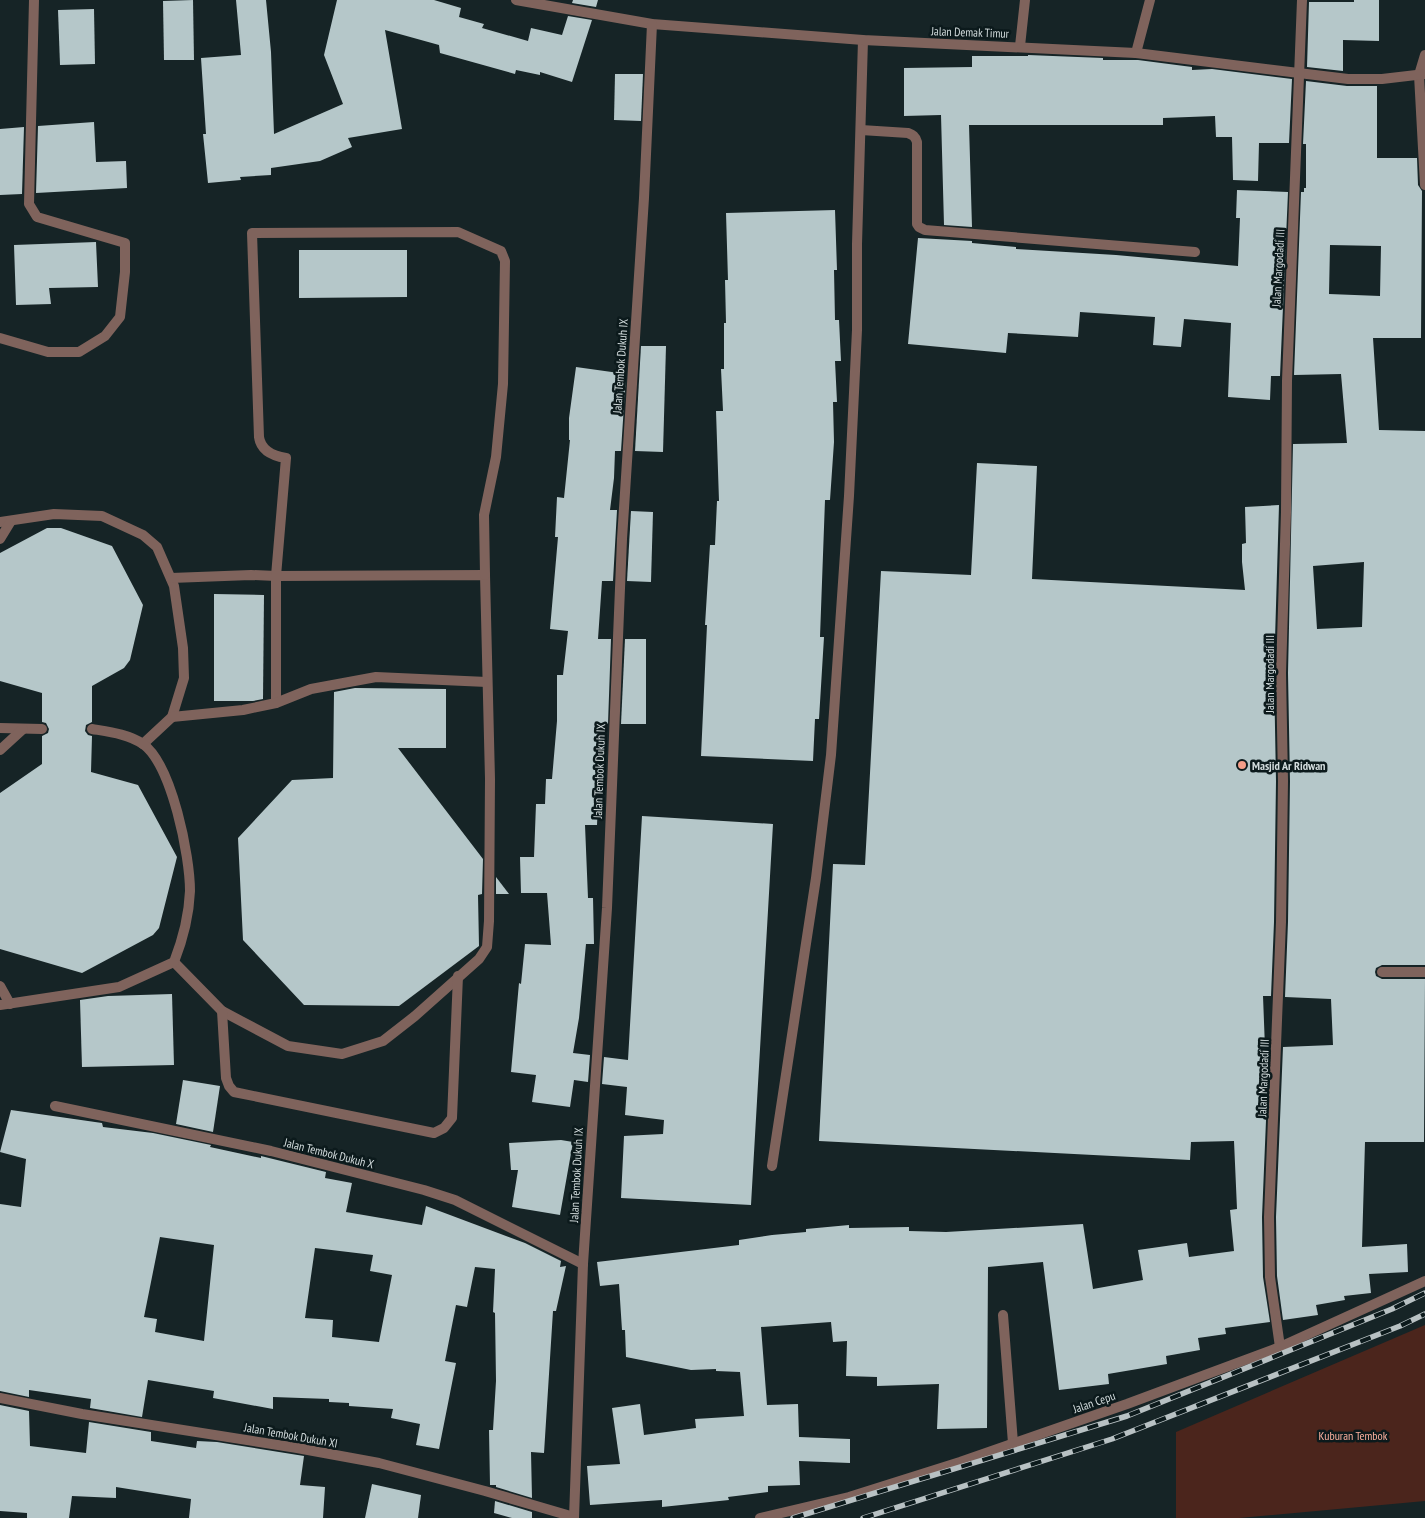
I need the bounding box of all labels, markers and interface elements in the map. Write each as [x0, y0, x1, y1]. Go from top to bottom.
street label: Jalan Demak Timur [930, 23, 1010, 41]
street label: Jalan Margodadi III [1268, 229, 1288, 308]
street label: Jalan Tembok Dukuh IX [609, 318, 631, 415]
street label: Jalan Margodadi III [1262, 635, 1277, 714]
street label: Jalan Tembok Dukuh IX [590, 723, 608, 820]
place label: Masjid Ar Ridwan [1252, 758, 1325, 773]
marker: Masjid Ar Ridwan [1236, 759, 1248, 771]
street label: Jalan Margodadi III [1254, 1039, 1272, 1118]
street label: Jalan Tembok Dukuh IX [566, 1127, 586, 1224]
street label: Jalan Tembok Dukuh X [282, 1134, 375, 1171]
street label: Jalan Cepu [1070, 1388, 1117, 1417]
street label: Jalan Tembok Dukuh XI [242, 1419, 339, 1451]
park label: Kuburan Tembok [1319, 1428, 1388, 1443]

